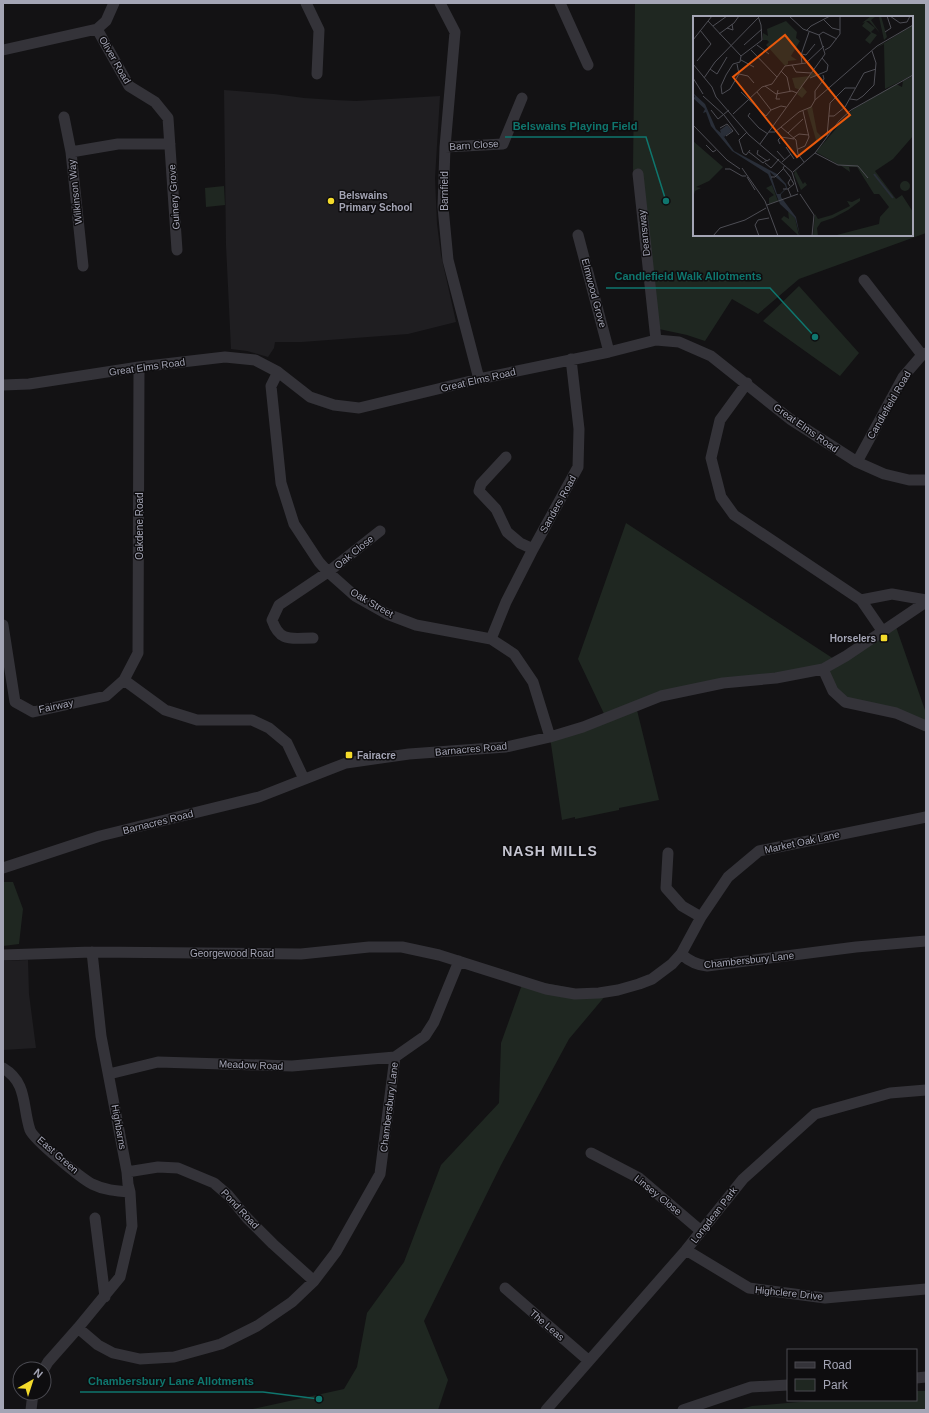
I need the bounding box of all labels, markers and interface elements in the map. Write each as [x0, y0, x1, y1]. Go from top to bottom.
inset map [693, 16, 913, 236]
street label: Oliver Road [97, 34, 133, 86]
callout: Belswains Playing Field [505, 114, 646, 137]
text: Belswains Playing Field [513, 120, 637, 132]
street label: Barn Close [449, 138, 499, 152]
street label: Wilkinson Way [66, 159, 84, 225]
street label: Guinery Grove [166, 164, 182, 230]
street label: Barnfield [439, 171, 450, 211]
place label: Belswains Primary School [339, 190, 413, 213]
marker: Belswains Primary School [326, 196, 336, 206]
street label: Deansway [636, 209, 652, 257]
street label: Elmwood Grove [579, 257, 609, 329]
callout: Candlefield Walk Allotments [606, 265, 770, 288]
text: Candlefield Walk Allotments [614, 270, 762, 282]
street label: Great Elms Road [108, 356, 186, 378]
street label: Great Elms Road [439, 366, 517, 394]
street label: Candlefield Road [865, 369, 913, 441]
street label: Great Elms Road [771, 401, 841, 455]
street label: Sanders Road [538, 473, 578, 535]
street label: Oakdene Road [134, 492, 145, 560]
street label: Oak Close [332, 533, 376, 571]
street label: Oak Street [349, 586, 396, 620]
place label: Horselers [830, 633, 876, 644]
marker: Horselers [879, 633, 889, 643]
street label: Fairway [38, 697, 74, 715]
street label: Barnacres Road [435, 740, 507, 758]
marker: Fairacre [344, 750, 354, 760]
place label: Fairacre [357, 750, 396, 761]
street label: Barnacres Road [122, 808, 194, 836]
street label: Market Oak Lane [763, 829, 841, 855]
district label: NASH MILLS [502, 843, 598, 859]
street label: Georgewood Road [190, 948, 274, 959]
street label: Chambersbury Lane [703, 950, 795, 970]
street label: Meadow Road [219, 1058, 283, 1072]
street label: Chambersbury Lane [378, 1061, 400, 1153]
street label: Highbarns [110, 1104, 128, 1150]
street label: East Green [35, 1134, 81, 1176]
street label: Linsey Close [632, 1173, 684, 1218]
street label: Longdean Park [689, 1184, 740, 1245]
street label: Pond Road [219, 1187, 261, 1231]
street label: Highclere Drive [754, 1284, 824, 1302]
street label: The Leas [528, 1307, 566, 1343]
legend [787, 1349, 917, 1401]
text: Road [823, 1358, 852, 1372]
north arrow [12, 1361, 52, 1401]
text: N [31, 1366, 45, 1380]
callout: Chambersbury Lane Allotments [80, 1369, 263, 1392]
text: Chambersbury Lane Allotments [88, 1375, 254, 1387]
text: Park [823, 1378, 849, 1392]

